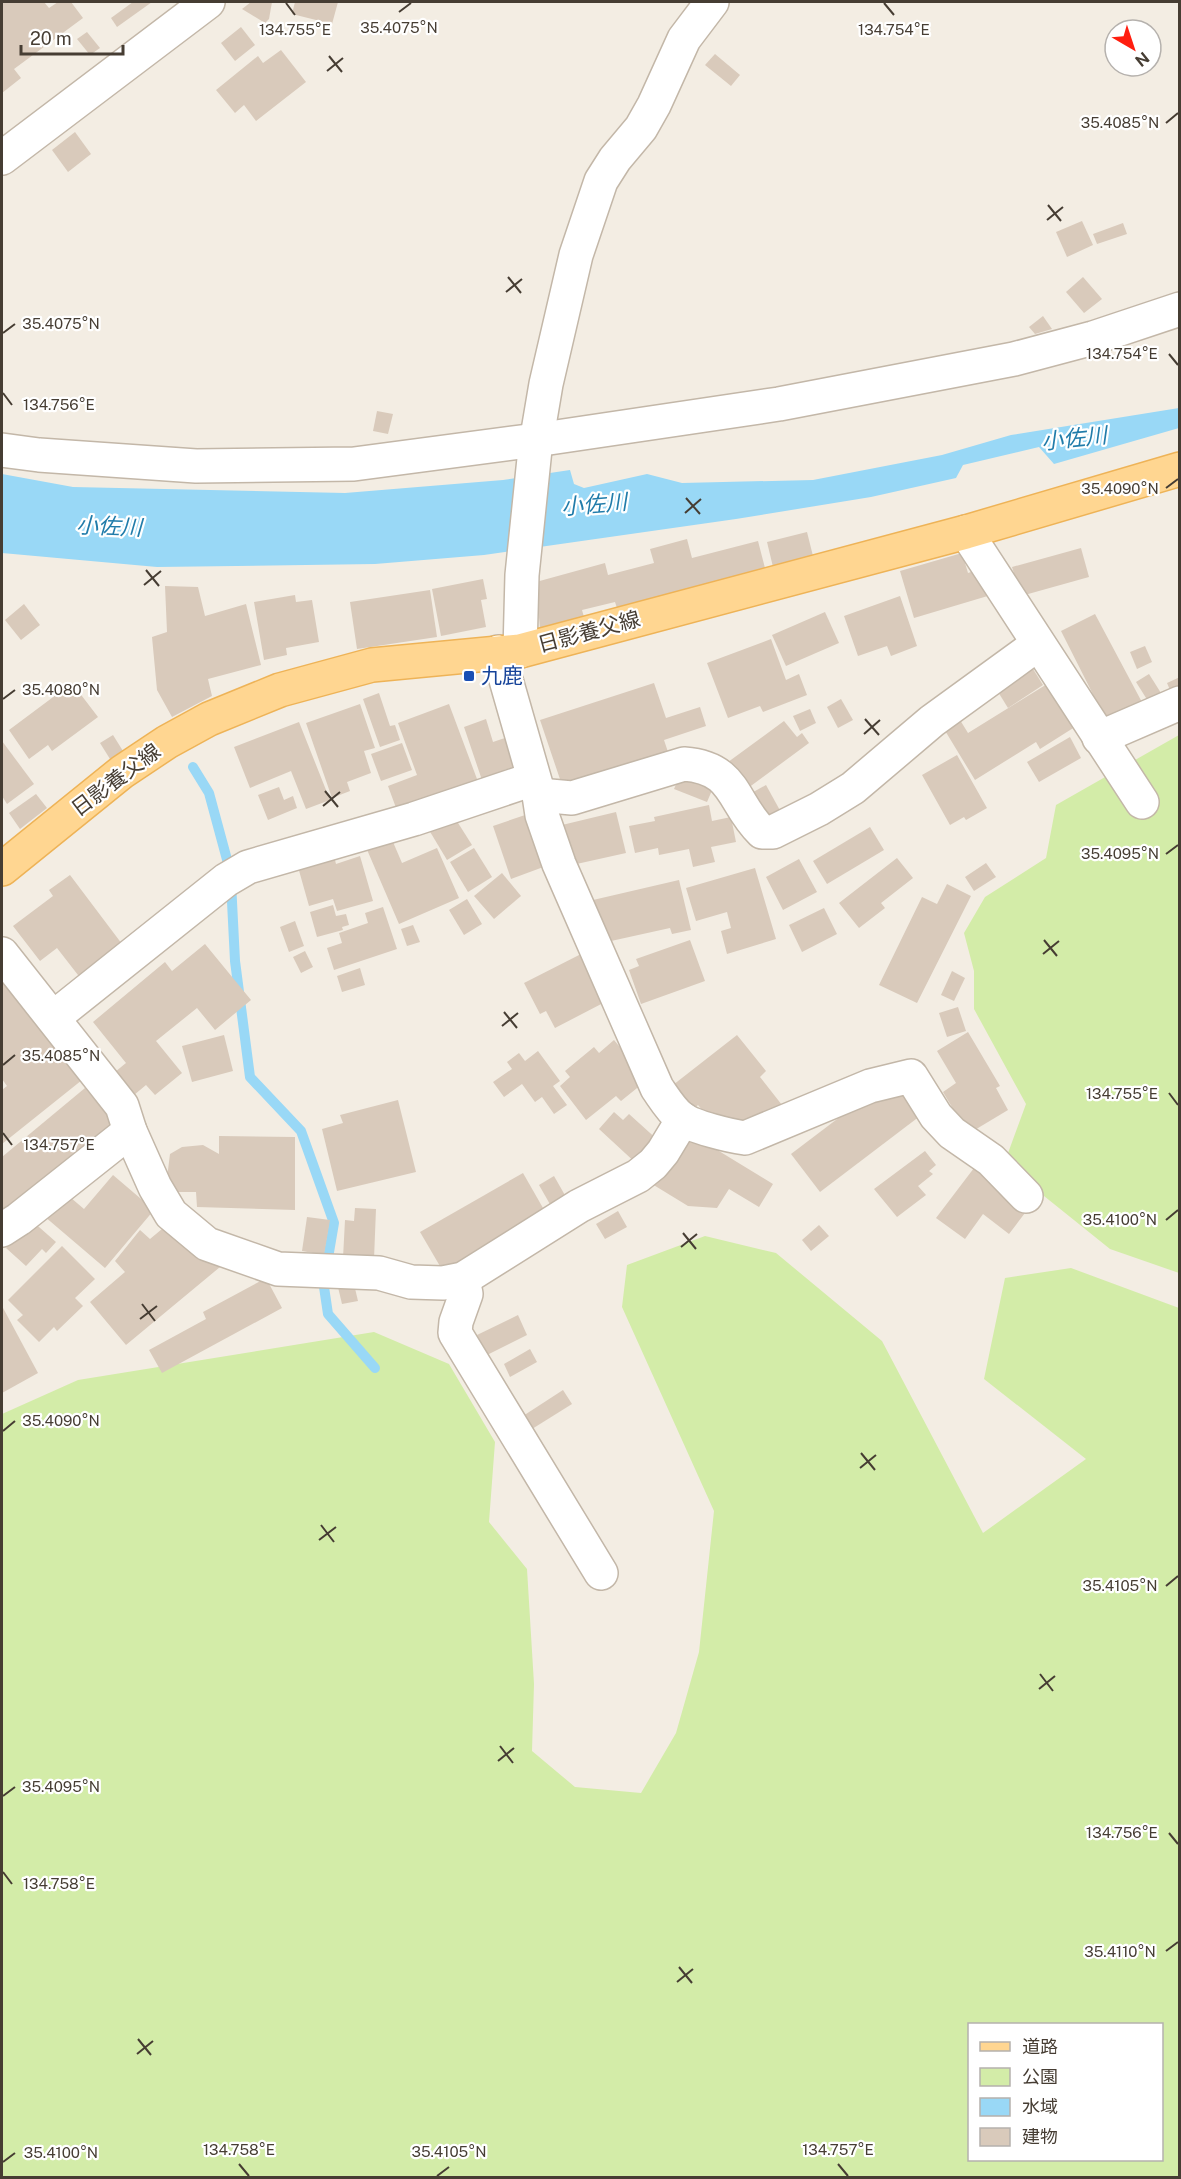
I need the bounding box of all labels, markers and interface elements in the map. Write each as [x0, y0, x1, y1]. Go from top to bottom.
scale bar [21, 18, 123, 56]
north arrow [1103, 18, 1163, 78]
text: 35.4075°N [360, 19, 438, 36]
text: 134.755°E [259, 21, 331, 38]
text: 134.754°E [858, 21, 930, 38]
text: 20 m [30, 28, 72, 49]
text: N [1131, 48, 1153, 71]
text: 35.4085°N [1081, 114, 1159, 131]
text: 35.4075°N [22, 315, 100, 332]
text: 134.754°E [1086, 345, 1158, 362]
text: 134.756°E [23, 396, 95, 413]
water label: 小佐川 [1040, 421, 1110, 454]
text: 35.4090°N [1081, 480, 1159, 497]
water label: 小佐川 [560, 488, 630, 520]
water label: 小佐川 [76, 512, 144, 540]
street label: 日影養父線 [535, 606, 643, 657]
place label: 九鹿 [481, 663, 523, 688]
marker: 九鹿 [462, 669, 476, 683]
text: 35.4080°N [22, 681, 100, 698]
street label: 日影養父線 [66, 738, 165, 821]
text: 35.4095°N [1081, 845, 1159, 862]
text: 35.4085°N [22, 1047, 100, 1064]
text: 134.755°E [1086, 1085, 1158, 1102]
text: 134.757°E [23, 1136, 95, 1153]
text: 35.4100°N [1083, 1211, 1157, 1228]
text: 35.4090°N [22, 1412, 100, 1429]
text: 35.4105°N [1083, 1577, 1157, 1594]
text: 35.4095°N [22, 1778, 100, 1795]
text: 134.756°E [1086, 1824, 1158, 1841]
text: 134.758°E [23, 1875, 95, 1892]
text: 35.4110°N [1084, 1943, 1156, 1960]
legend [968, 2023, 1163, 2161]
text: 道路 [1022, 2036, 1058, 2057]
text: 公園 [1022, 2066, 1058, 2087]
text: 水域 [1022, 2096, 1058, 2117]
text: 建物 [1022, 2126, 1058, 2147]
text: 134.758°E [203, 2141, 275, 2158]
text: 134.757°E [802, 2141, 874, 2158]
text: 35.4105°N [412, 2143, 486, 2160]
text: 35.4100°N [24, 2144, 98, 2161]

